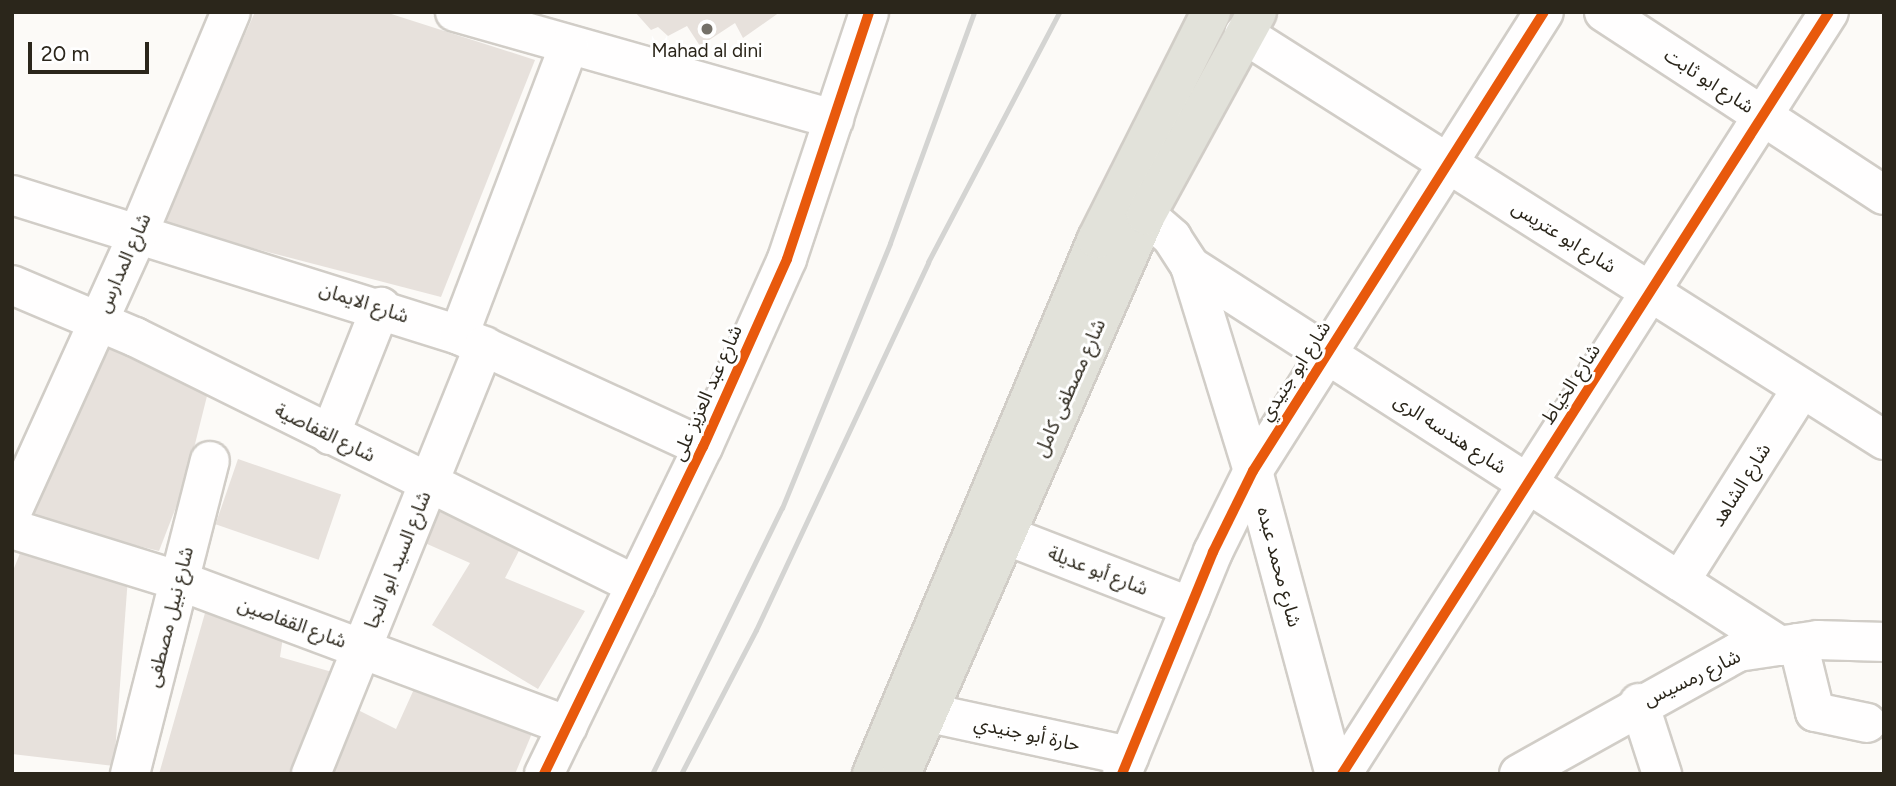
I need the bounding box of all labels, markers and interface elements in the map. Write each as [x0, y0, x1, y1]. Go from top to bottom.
marker: Mahad al dini [699, 21, 715, 37]
scale bar [32, 28, 152, 72]
place label: Mahad al dini [652, 40, 762, 62]
text: 20 m [41, 41, 89, 66]
street label: شارع ابو ثابت [1660, 44, 1758, 118]
street label: شارع ابو عتريس [1508, 196, 1620, 278]
street label: شارع المدارس [92, 210, 156, 316]
street label: شارع الايمان [316, 278, 412, 328]
street label: شارع مصطفى كامل [1029, 316, 1111, 460]
street label: شارع ابو جنيدي [1254, 317, 1336, 425]
street label: شارع عبد العزيز على [667, 322, 747, 464]
street label: شارع الخياط [1537, 340, 1605, 428]
street label: شارع هندسه الرى [1389, 389, 1511, 479]
street label: شارع القفاصية [271, 399, 379, 467]
street label: شارع الشاهد [1706, 439, 1776, 531]
street label: شارع السيد ابو النجا [360, 488, 436, 632]
street label: شارع محمد عبده [1252, 504, 1306, 630]
street label: شارع أبو عديلة [1045, 541, 1151, 601]
street label: شارع نبيل مصطفى [142, 544, 198, 690]
street label: شارع القفاصين [235, 593, 349, 653]
street label: شارع رمسيس [1640, 645, 1744, 711]
street label: حارة أبو جنيدي [972, 712, 1082, 756]

